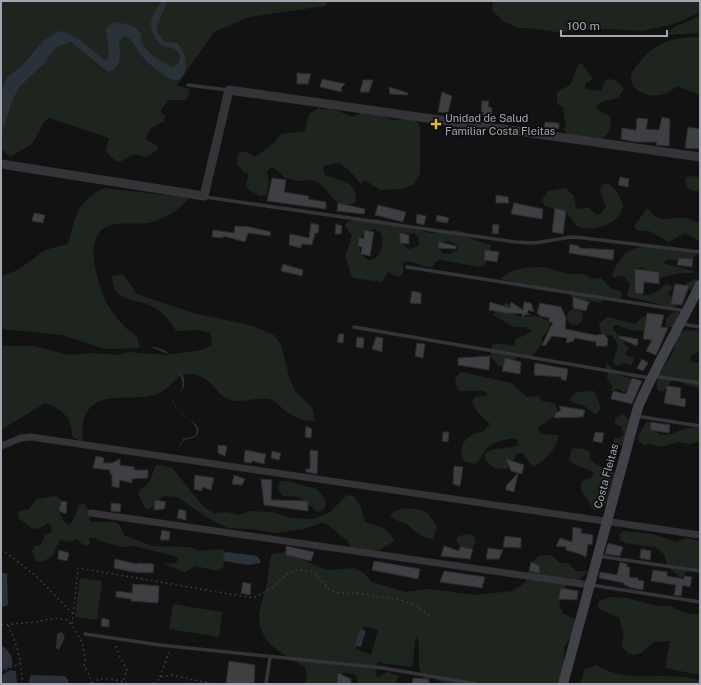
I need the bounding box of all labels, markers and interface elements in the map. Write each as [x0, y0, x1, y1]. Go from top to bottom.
scale bar [561, 12, 667, 38]
text: 100 m [567, 19, 600, 33]
place label: Unidad de Salud Familiar Costa Fleitas [445, 112, 556, 137]
marker: Unidad de Salud Familiar Costa Fleitas [430, 118, 442, 130]
street label: Costa Fleitas [592, 442, 621, 510]

